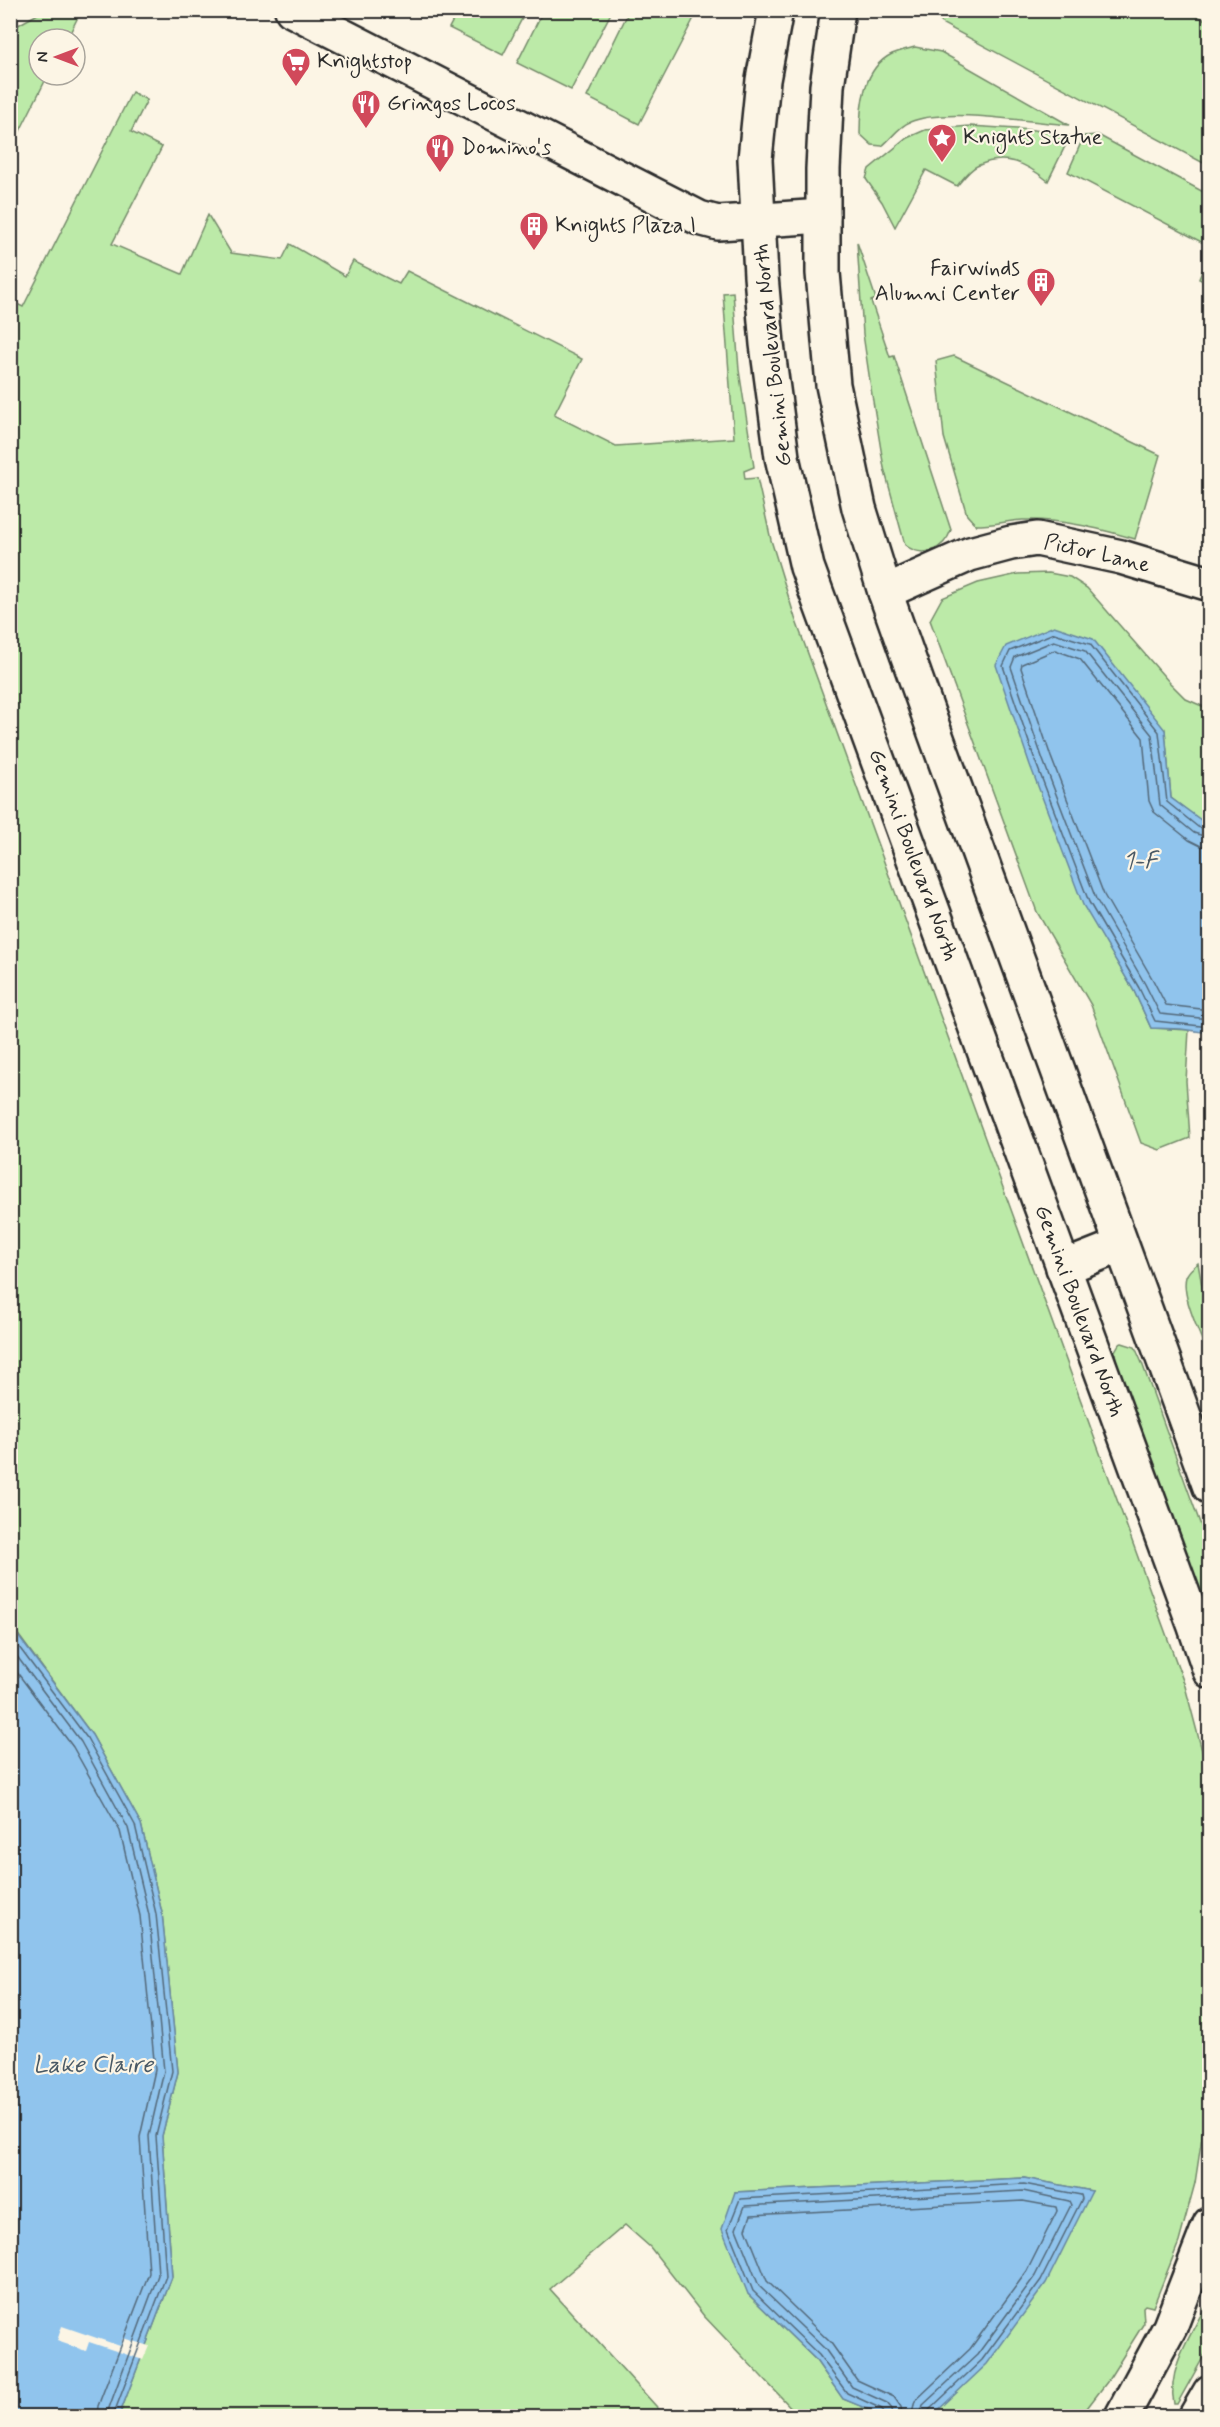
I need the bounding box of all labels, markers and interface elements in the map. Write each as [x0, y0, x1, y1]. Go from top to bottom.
north arrow [27, 27, 87, 87]
supermarket icon: Knightstop [280, 46, 312, 88]
place label: Knightstop [317, 48, 412, 79]
text: N [33, 52, 54, 62]
restaurant icon: Gringos Locos [350, 88, 382, 130]
place label: Gringos Locos [387, 90, 516, 119]
place icon: Knights Statue [926, 122, 958, 164]
place label: Knights Statue [963, 124, 1102, 155]
restaurant icon: Domino's [424, 132, 456, 174]
place label: Domino's [461, 134, 552, 162]
building icon: Knights Plaza I [518, 210, 550, 252]
place label: Knights Plaza I [555, 212, 696, 243]
street label: Gemini Boulevard North [747, 242, 799, 468]
place label: Fairwinds Alumni Center [875, 255, 1020, 308]
building icon: Fairwinds Alumni Center [1025, 266, 1057, 308]
street label: Pictor Lane [1041, 528, 1153, 580]
street label: Gemini Boulevard North [862, 745, 964, 965]
water label: 1-F [1123, 846, 1160, 877]
street label: Gemini Boulevard North [1028, 1201, 1130, 1421]
water label: Lake Claire [33, 2050, 154, 2081]

